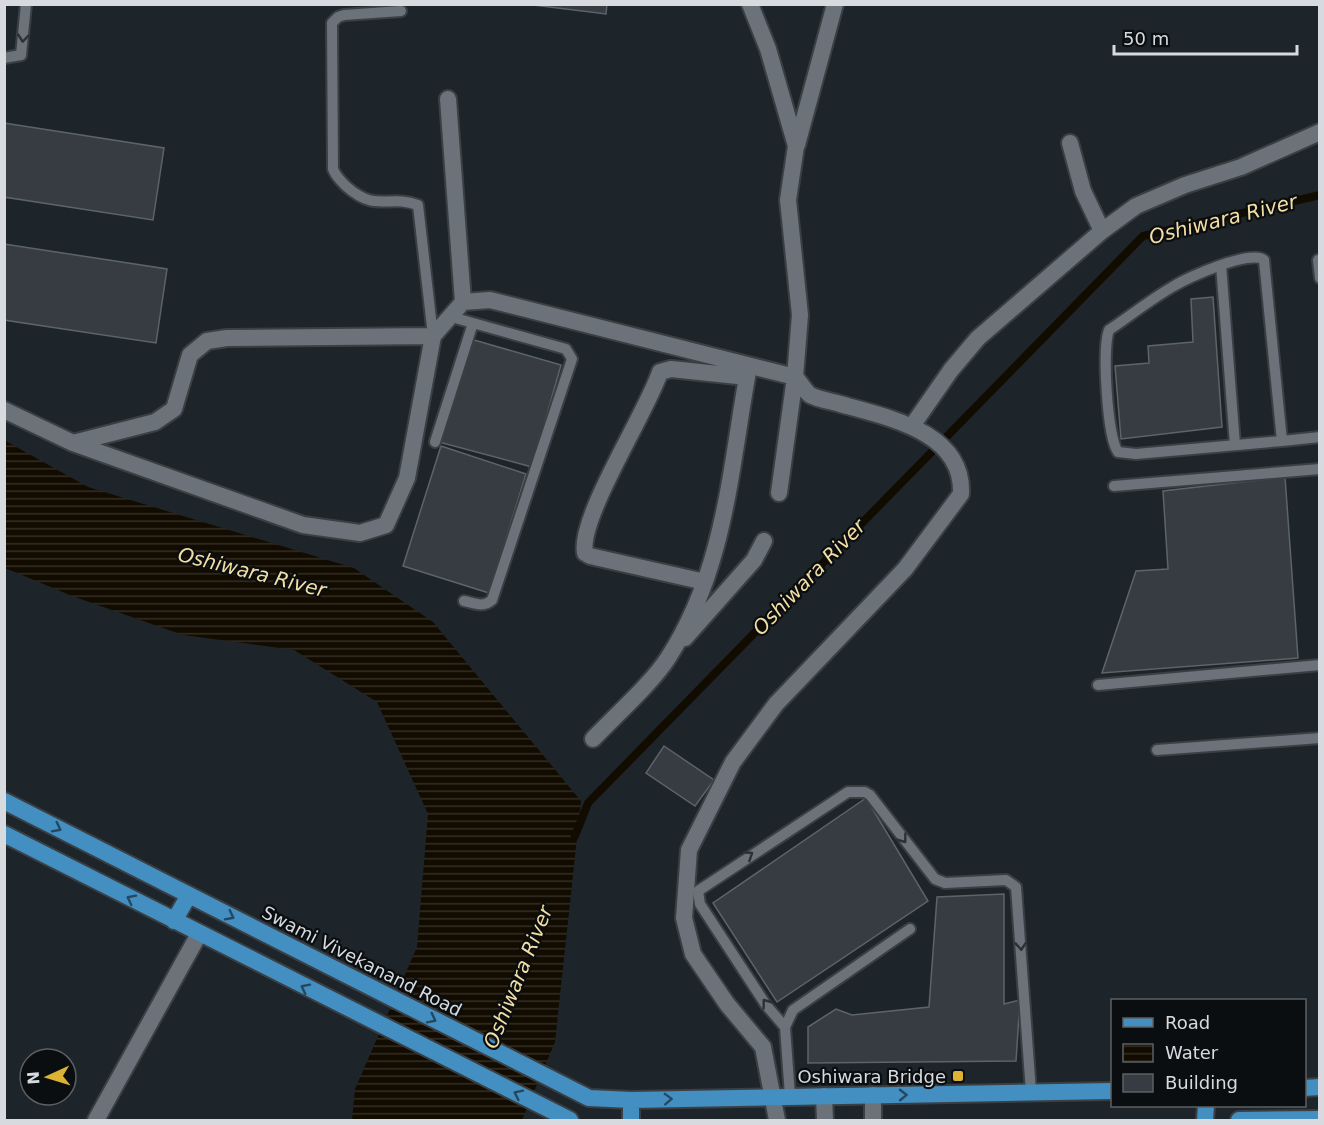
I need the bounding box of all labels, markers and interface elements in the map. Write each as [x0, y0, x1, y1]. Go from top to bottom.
scale bar [1114, 18, 1297, 56]
text: 50 m [1123, 28, 1169, 49]
one-way arrow [17, 34, 30, 43]
water label: Oshiwara River [1147, 189, 1301, 249]
water label: Oshiwara River [748, 513, 872, 640]
water label: Oshiwara River [176, 542, 330, 602]
one-way arrow [50, 821, 61, 832]
one-way arrow [896, 832, 907, 843]
one-way arrow [743, 852, 754, 863]
one-way arrow [127, 895, 138, 906]
street label: Swami Vivekanand Road [259, 901, 465, 1021]
water label: Oshiwara River [478, 901, 558, 1052]
one-way arrow [224, 909, 235, 921]
one-way arrow [1014, 942, 1027, 951]
one-way arrow [301, 984, 311, 995]
one-way arrow [762, 999, 773, 1010]
legend [1111, 999, 1306, 1107]
one-way arrow [425, 1011, 436, 1023]
text: Road [1165, 1012, 1210, 1033]
text: Water [1165, 1042, 1219, 1063]
north arrow [18, 1047, 78, 1107]
place label: Oshiwara Bridge [797, 1066, 946, 1087]
marker: Oshiwara Bridge [951, 1069, 965, 1083]
text: N [24, 1071, 43, 1085]
text: Building [1165, 1072, 1238, 1093]
one-way arrow [899, 1088, 908, 1101]
one-way arrow [513, 1090, 524, 1102]
one-way arrow [664, 1093, 673, 1106]

